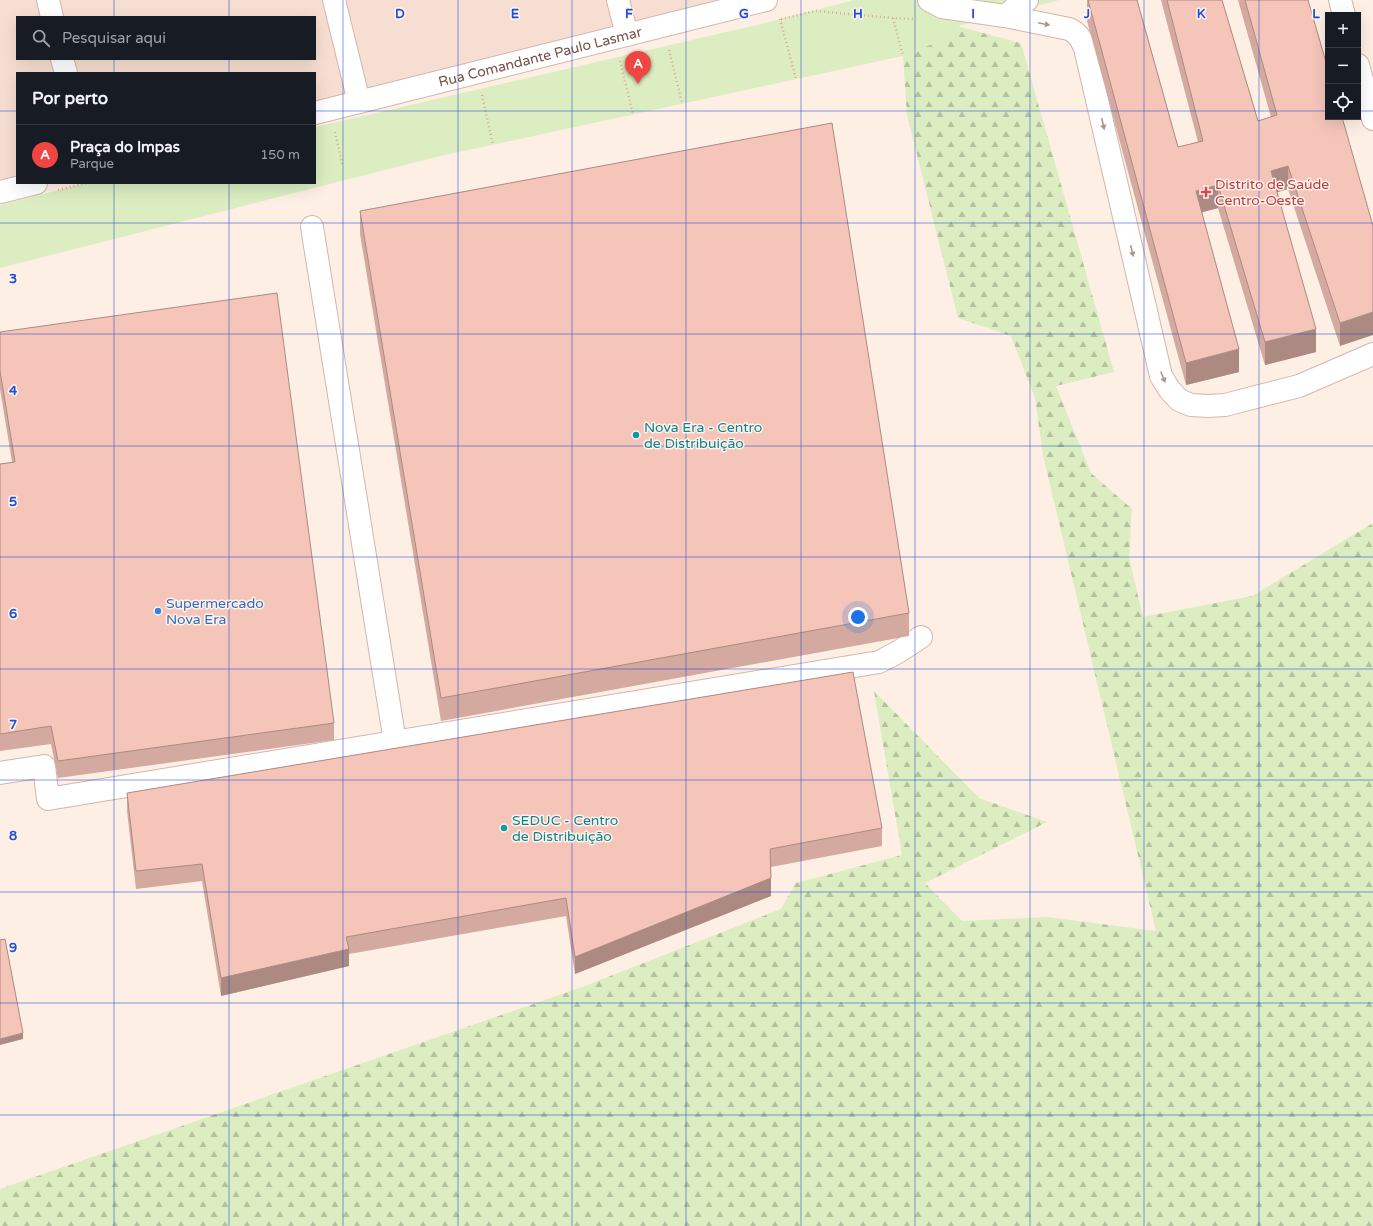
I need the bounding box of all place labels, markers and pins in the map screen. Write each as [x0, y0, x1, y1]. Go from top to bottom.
pin: A [625, 51, 651, 84]
place label: Distrito de Saúde Centro-Oeste [1215, 176, 1329, 209]
marker: Distrito de Saúde Centro-Oeste [1200, 186, 1212, 198]
place label: Nova Era - Centro de Distribuição [644, 419, 762, 452]
marker: Nova Era - Centro de Distribuição [631, 430, 641, 440]
place label: Supermercado Nova Era [166, 595, 264, 628]
marker: Supermercado Nova Era [153, 606, 163, 616]
place label: SEDUC - Centro de Distribuição [512, 812, 618, 845]
marker: SEDUC - Centro de Distribuição [499, 823, 509, 833]

